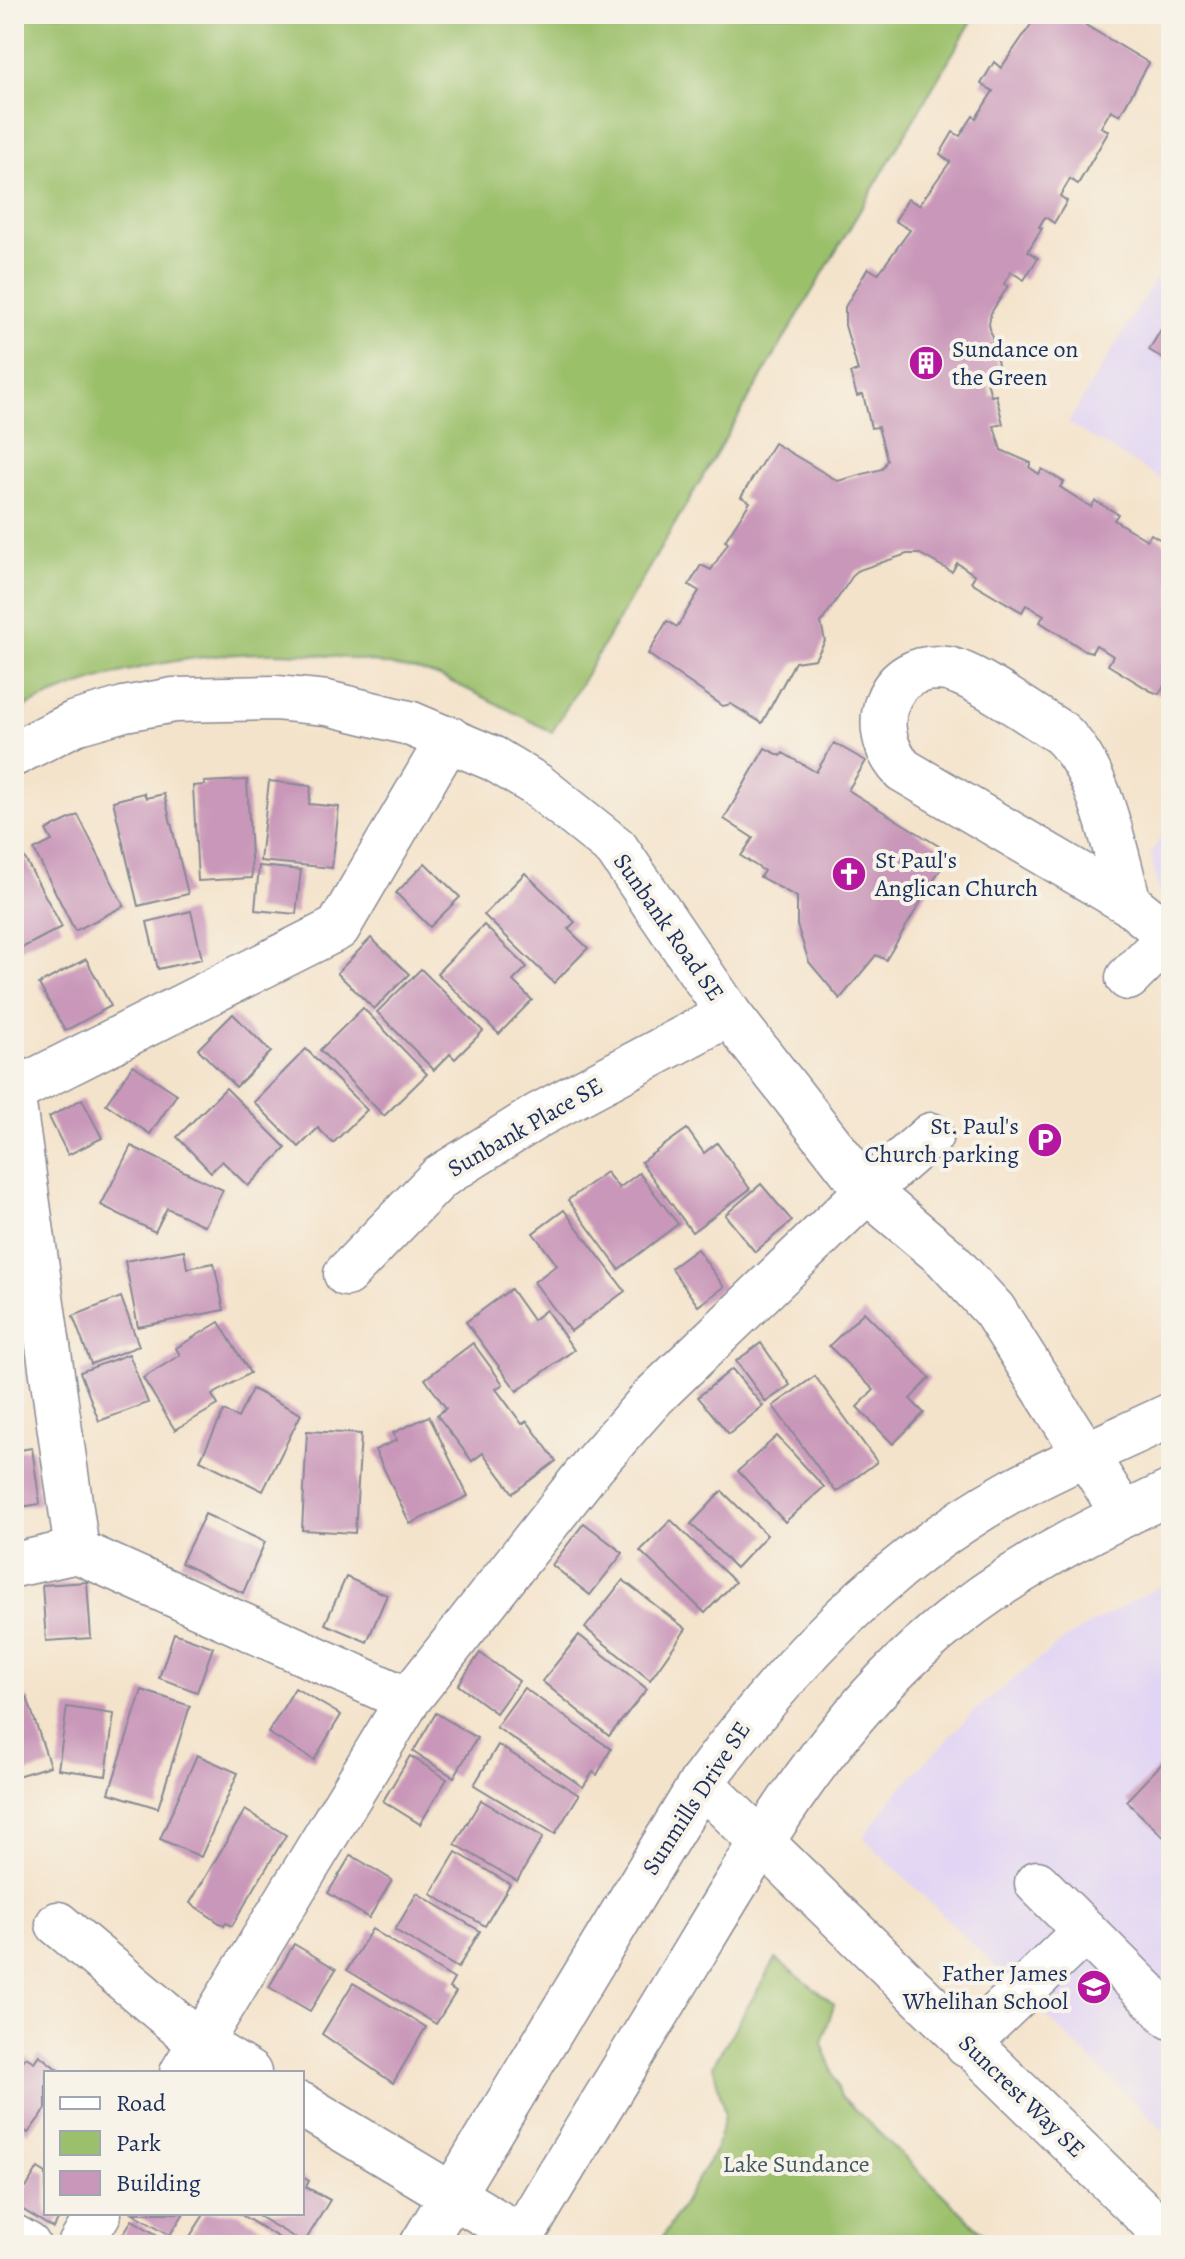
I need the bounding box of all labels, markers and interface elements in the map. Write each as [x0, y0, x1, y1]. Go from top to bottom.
place label: Sundance on the Green [952, 333, 1079, 393]
building icon: Sundance on the Green [907, 344, 945, 382]
place label: St Paul's Anglican Church [874, 844, 1038, 904]
street label: Sunbank Road SE [606, 847, 732, 1007]
church icon: St Paul's Anglican Church [830, 855, 868, 893]
street label: Sunbank Place SE [441, 1070, 609, 1184]
place label: St. Paul's Church parking [865, 1110, 1019, 1170]
parking icon: St. Paul's Church parking [1026, 1121, 1064, 1159]
street label: Sunmills Drive SE [634, 1715, 758, 1881]
place label: Father James Whelihan School [902, 1957, 1068, 2017]
school or university icon: Father James Whelihan School [1075, 1968, 1113, 2006]
street label: Suncrest Way SE [952, 2027, 1092, 2165]
legend [44, 2071, 304, 2215]
text: Road [116, 2087, 166, 2119]
text: Park [116, 2127, 161, 2159]
park label: Lake Sundance [723, 2148, 869, 2180]
text: Building [116, 2167, 201, 2199]

